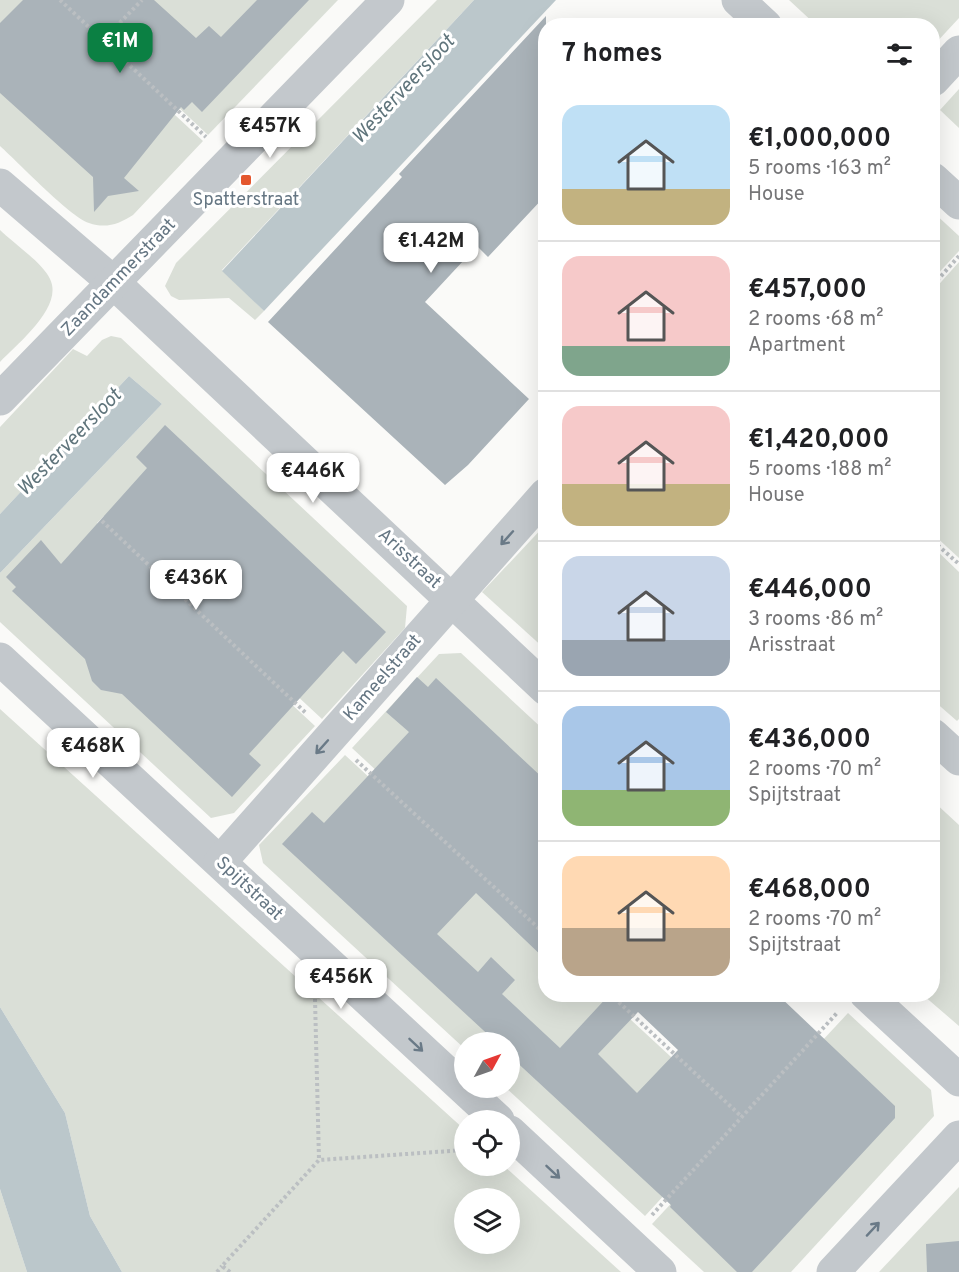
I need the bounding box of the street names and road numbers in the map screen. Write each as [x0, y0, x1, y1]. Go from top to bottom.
street label: Zaandammerstraat [57, 214, 181, 342]
street label: Arisstraat [372, 524, 446, 594]
street label: Kameelstraat [339, 630, 427, 726]
street label: Spijtstraat [211, 852, 287, 926]

